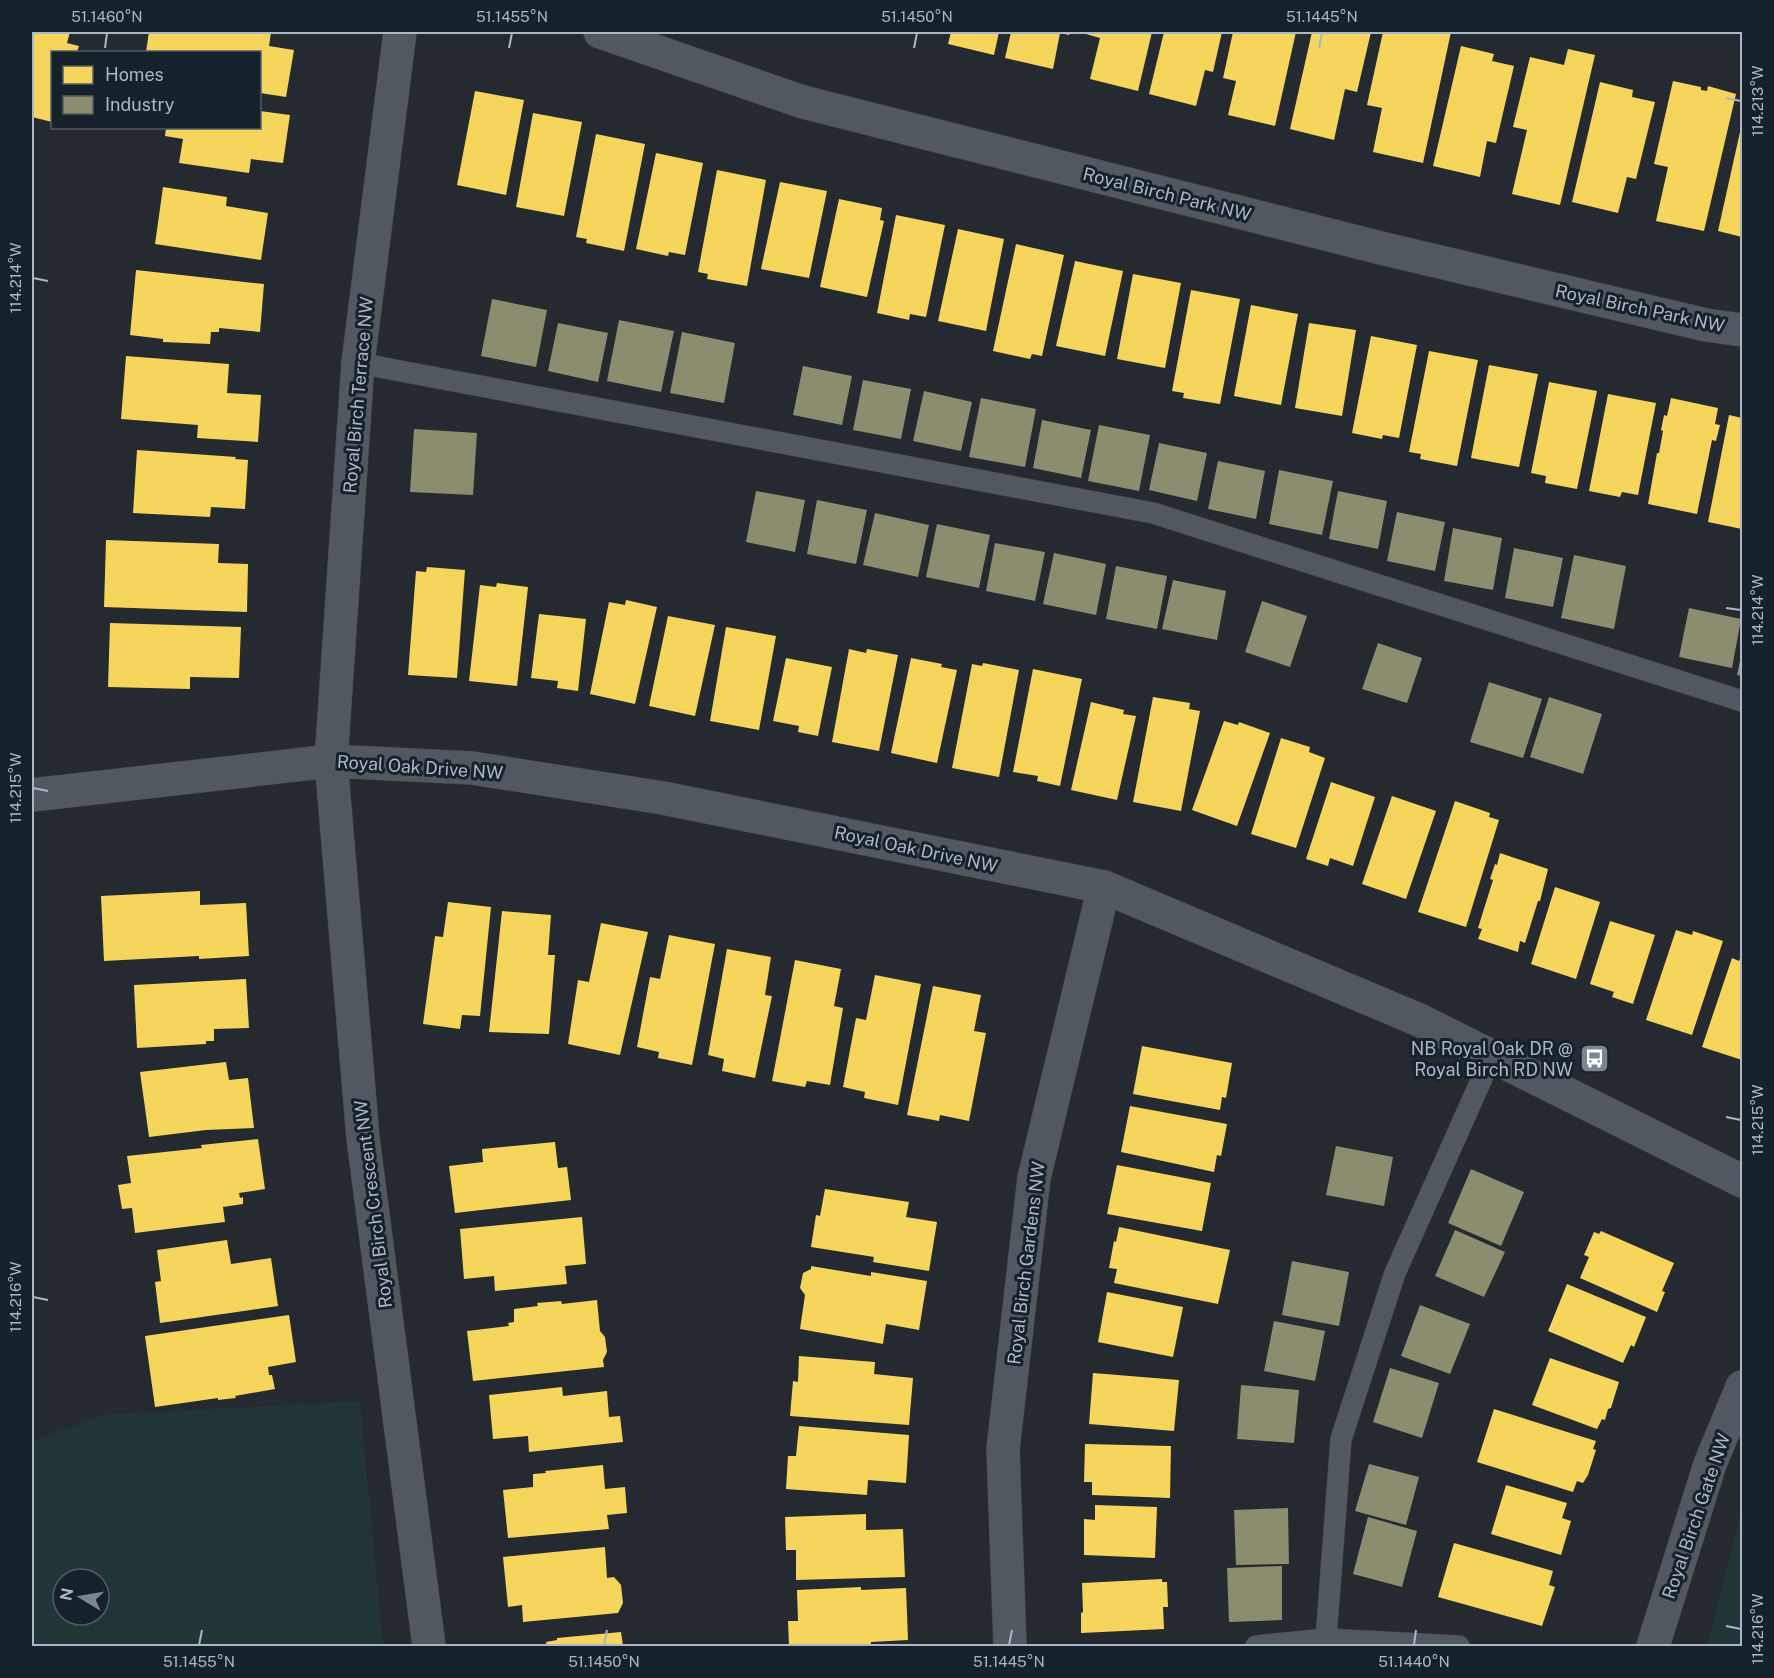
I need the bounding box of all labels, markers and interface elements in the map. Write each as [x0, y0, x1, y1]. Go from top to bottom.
text: 51.1460°N [71, 8, 143, 25]
text: 51.1455°N [476, 8, 548, 25]
text: 51.1450°N [881, 8, 953, 25]
text: 51.1445°N [1286, 8, 1358, 25]
legend [51, 51, 261, 129]
text: Homes [105, 64, 164, 85]
text: 114.213°W [1749, 65, 1766, 137]
text: Industry [105, 94, 175, 115]
street label: Royal Birch Park NW [1081, 163, 1253, 225]
text: 114.214°W [7, 242, 24, 314]
street label: Royal Birch Park NW [1553, 280, 1727, 336]
street label: Royal Birch Terrace NW [339, 296, 377, 494]
text: 114.214°W [1749, 574, 1766, 646]
street label: Royal Oak Drive NW [336, 751, 504, 783]
text: 114.215°W [7, 752, 24, 824]
street label: Royal Oak Drive NW [832, 821, 1000, 877]
place label: NB Royal Oak DR @ Royal Birch RD NW [1411, 1038, 1573, 1080]
bus stop icon: NB Royal Oak DR @ Royal Birch RD NW [1578, 1042, 1610, 1074]
text: 114.215°W [1749, 1084, 1766, 1156]
street label: Royal Birch Crescent NW [350, 1099, 396, 1309]
street label: Royal Birch Gardens NW [1003, 1160, 1049, 1366]
text: 114.216°W [7, 1262, 24, 1332]
street label: Royal Birch Gate NW [1658, 1430, 1734, 1602]
north arrow [51, 1567, 111, 1627]
text: N [56, 1586, 77, 1602]
text: 114.216°W [1749, 1594, 1766, 1664]
text: 51.1455°N [163, 1653, 235, 1670]
text: 51.1450°N [568, 1653, 640, 1670]
text: 51.1445°N [973, 1653, 1045, 1670]
text: 51.1440°N [1378, 1653, 1450, 1670]

